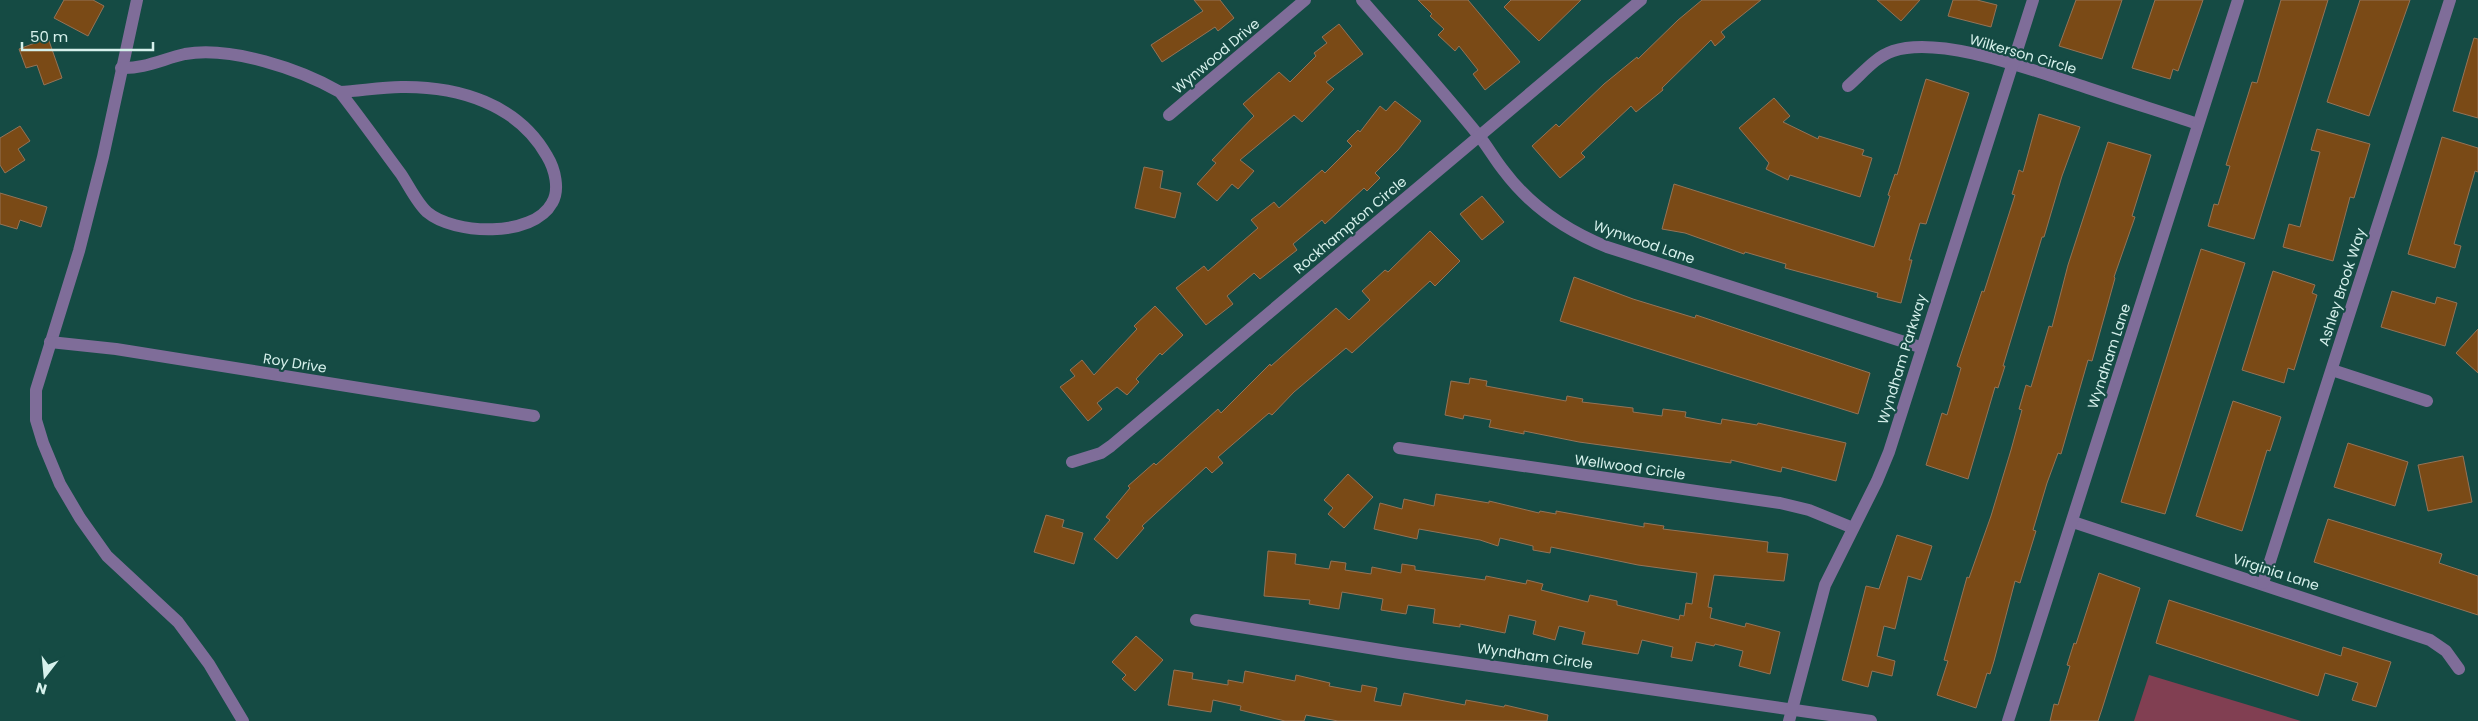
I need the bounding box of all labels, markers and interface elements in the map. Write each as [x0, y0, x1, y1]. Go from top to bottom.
street label: Wynwood Drive [1168, 13, 1264, 98]
scale bar [22, 20, 154, 52]
text: 50 m [30, 26, 68, 47]
street label: Wilkerson Circle [1967, 29, 2079, 79]
street label: Rockhampton Circle [1289, 171, 1411, 278]
street label: Wynwood Lane [1591, 215, 1698, 269]
street label: Ashley Brook Way [2313, 225, 2371, 349]
street label: Wyndham Parkway [1873, 291, 1931, 427]
street label: Wyndham Lane [2083, 300, 2136, 411]
street label: Roy Drive [262, 348, 329, 378]
street label: Wellwood Circle [1573, 449, 1687, 485]
street label: Virginia Lane [2230, 549, 2322, 595]
street label: Wyndham Circle [1476, 638, 1594, 674]
north arrow [20, 651, 70, 701]
text: N [34, 677, 49, 700]

